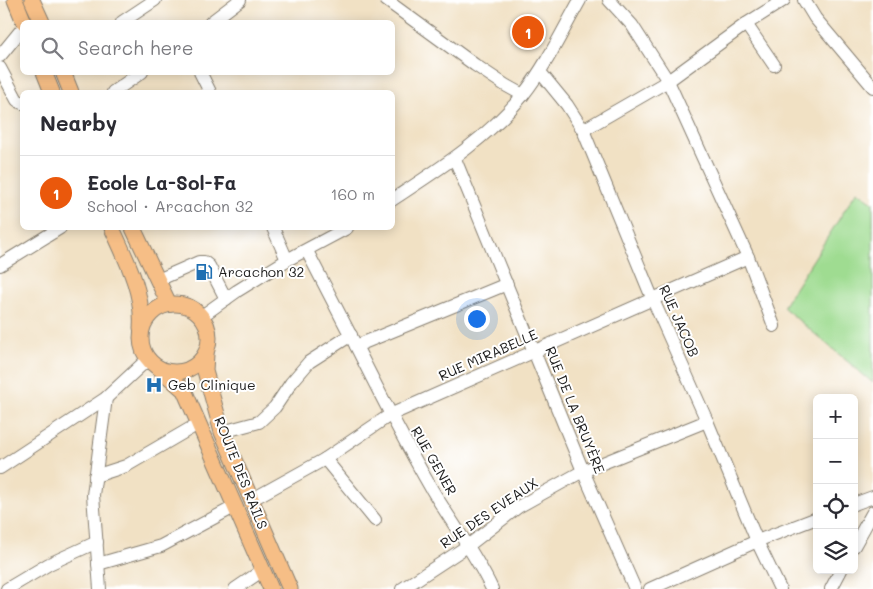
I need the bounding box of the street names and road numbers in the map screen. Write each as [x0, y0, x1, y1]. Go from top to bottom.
street label: RUE JACOB [655, 282, 704, 360]
street label: RUE MIRABELLE [435, 324, 540, 385]
street label: RUE DE LA BRUYÈRE [541, 343, 610, 476]
street label: ROUTE DES RAILS [210, 414, 273, 532]
street label: RUE GENER [407, 423, 462, 499]
street label: RUE DES EVEAUX [436, 473, 541, 552]

